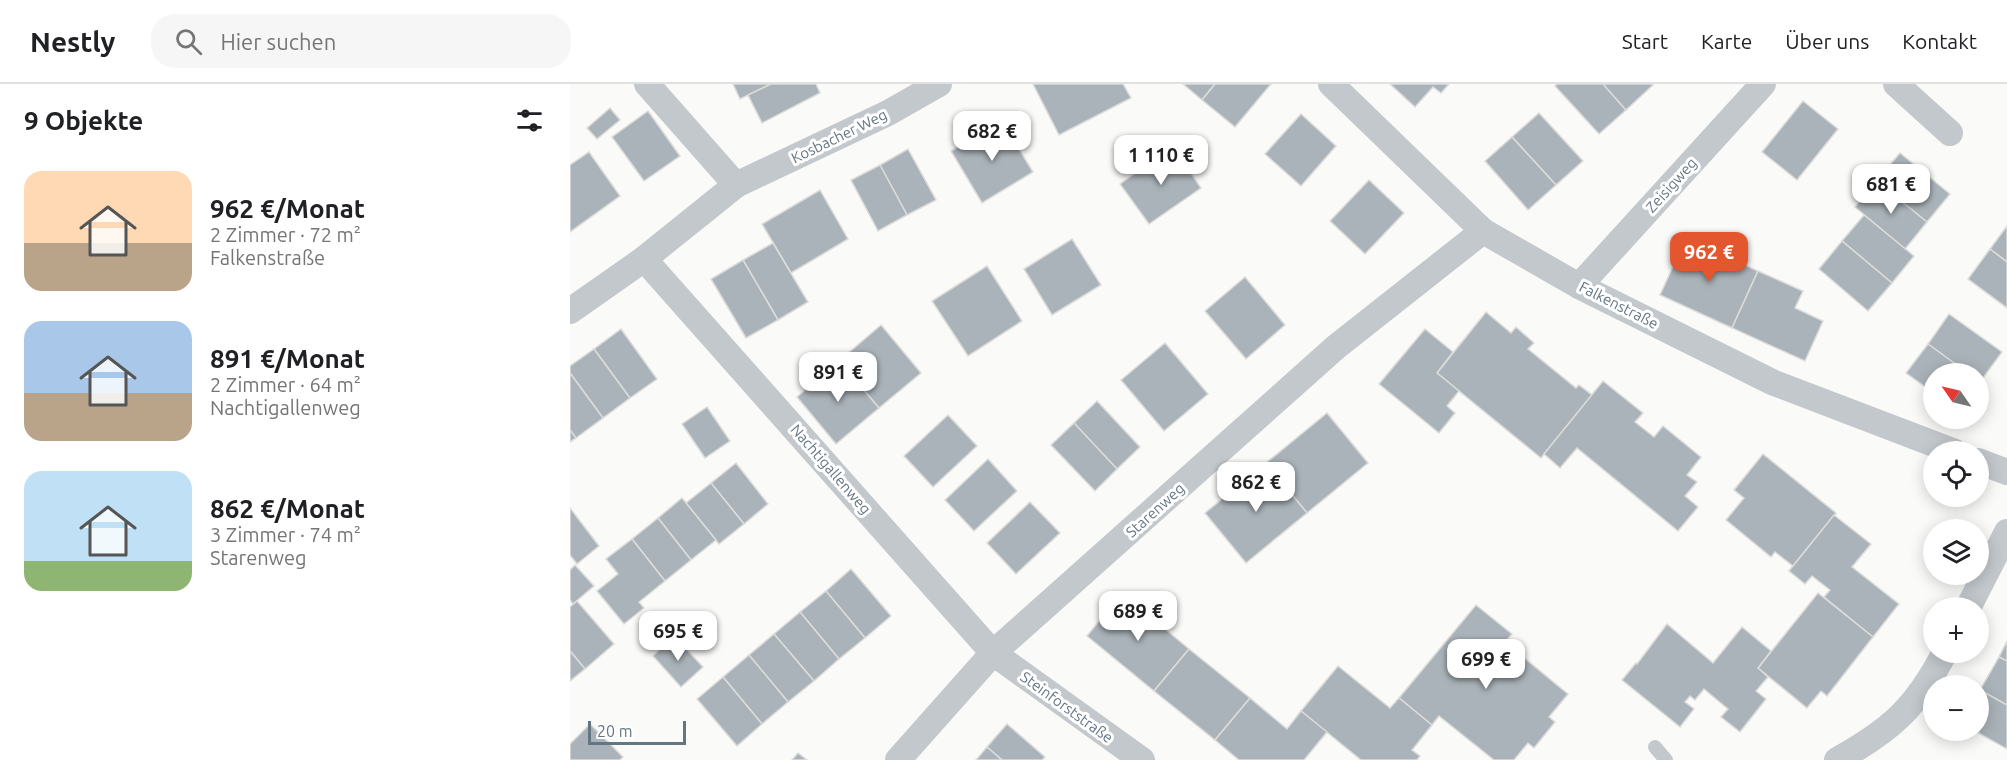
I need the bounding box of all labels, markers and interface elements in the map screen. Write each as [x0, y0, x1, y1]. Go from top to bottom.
search box [151, 14, 571, 68]
icon: search [172, 25, 205, 58]
text: Nestly [30, 26, 115, 57]
text: Hier suchen [220, 29, 336, 54]
text: Start [1622, 29, 1668, 53]
text: Karte [1701, 29, 1752, 53]
text: Über uns [1785, 29, 1869, 53]
text: Kontakt [1902, 29, 1977, 53]
icon: filters [513, 104, 546, 137]
text: 9 Objekte [24, 106, 143, 135]
street label: Kosbacher Weg [788, 106, 890, 166]
pin: 682 € [950, 111, 1034, 162]
text: 682 € [967, 119, 1017, 142]
pin: 1 110 € [1106, 135, 1216, 186]
text: 1 110 € [1128, 143, 1194, 166]
street label: Zeisigweg [1642, 154, 1700, 216]
pin: 681 € [1849, 164, 1933, 215]
text: 681 € [1866, 172, 1916, 195]
text: 962 €/Monat [210, 194, 365, 223]
icon: home [72, 195, 144, 267]
text: 2 Zimmer · 72 m² [210, 223, 361, 246]
pin: 962 € [1667, 232, 1751, 283]
text: 962 € [1684, 240, 1734, 263]
text: Falkenstraße [210, 246, 325, 269]
street label: Falkenstraße [1577, 278, 1661, 332]
text: 891 €/Monat [210, 344, 365, 373]
icon: home [72, 345, 144, 417]
pin: 891 € [796, 352, 880, 403]
text: 891 € [813, 360, 863, 383]
north arrow [1923, 363, 1989, 429]
map controls [1923, 363, 1989, 741]
text: 2 Zimmer · 64 m² [210, 373, 361, 396]
text: Nachtigallenweg [210, 396, 361, 419]
street label: Nachtigallenweg [787, 421, 875, 517]
button: locate [1923, 441, 1989, 507]
pin: 862 € [1214, 462, 1298, 513]
text: 862 € [1231, 470, 1281, 493]
street label: Starenweg [1122, 479, 1188, 541]
text: 862 €/Monat [210, 494, 365, 523]
icon: home [72, 495, 144, 567]
button: layers [1923, 519, 1989, 585]
text: 3 Zimmer · 74 m² [210, 523, 361, 546]
text: Starenweg [210, 546, 307, 569]
pin: 689 € [1096, 591, 1180, 642]
button: + [1923, 597, 1989, 663]
text: 689 € [1113, 599, 1163, 622]
pin: 695 € [636, 611, 720, 662]
text: 695 € [653, 619, 703, 642]
pin: 699 € [1444, 639, 1528, 690]
text: 699 € [1461, 647, 1511, 670]
street label: Steinforststraße [1018, 668, 1116, 746]
button: − [1923, 675, 1989, 741]
scale bar [588, 718, 686, 746]
text: 20 m [597, 722, 633, 740]

